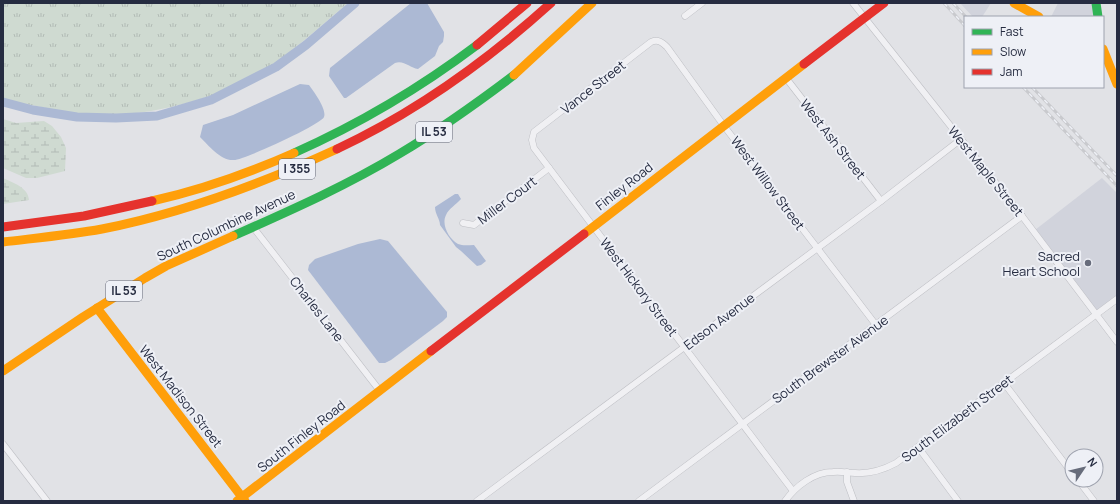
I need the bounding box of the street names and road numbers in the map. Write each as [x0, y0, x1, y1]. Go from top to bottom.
street label: Vance Street [557, 56, 629, 118]
street label: West Ash Street [796, 95, 870, 183]
road number: IL 53 [416, 122, 452, 142]
street label: West Maple Street [944, 122, 1028, 220]
street label: West Willow Street [727, 133, 809, 233]
street label: Finley Road [592, 158, 656, 214]
road number: I 355 [279, 159, 315, 179]
street label: Miller Court [474, 172, 540, 228]
street label: South Columbine Avenue [154, 185, 299, 265]
street label: West Hickory Street [596, 234, 682, 340]
street label: Charles Lane [286, 273, 348, 346]
road number: IL 53 [106, 281, 142, 301]
street label: Edson Avenue [680, 288, 758, 354]
street label: South Brewster Avenue [768, 310, 892, 407]
street label: West Madison Street [135, 341, 227, 451]
street label: South Elizabeth Street [898, 370, 1016, 466]
street label: South Finley Road [253, 396, 349, 476]

